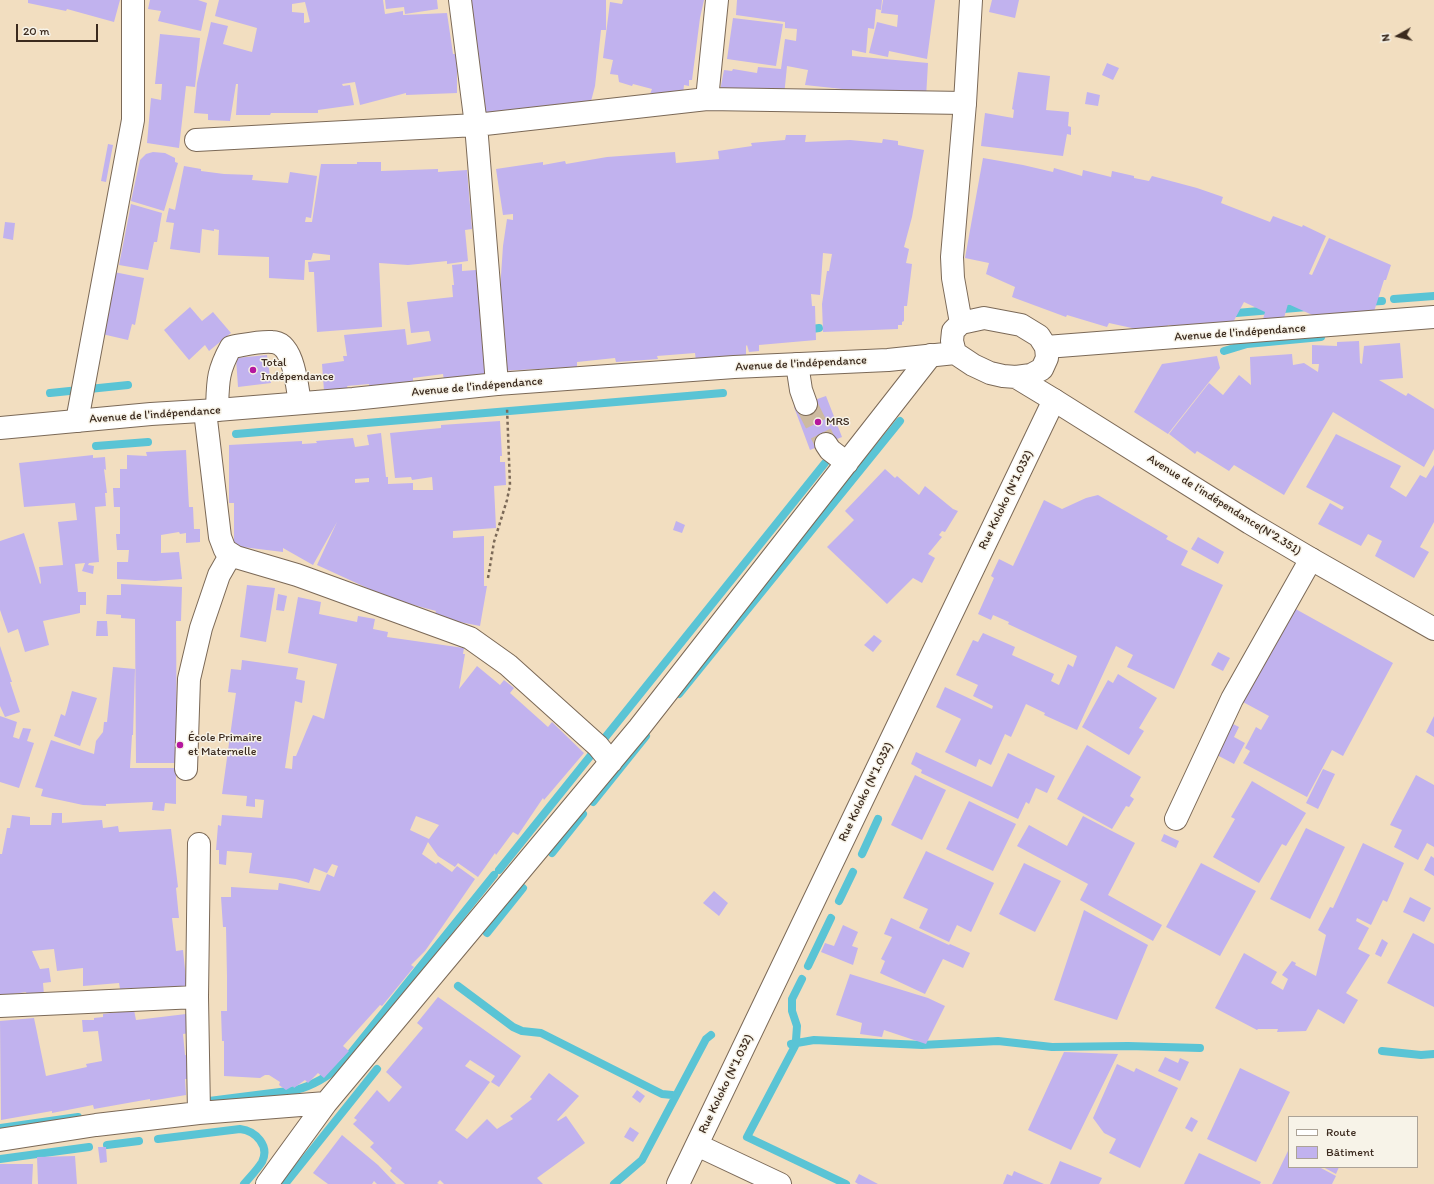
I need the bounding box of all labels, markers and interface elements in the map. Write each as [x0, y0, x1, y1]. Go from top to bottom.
scale bar [18, 16, 100, 42]
north arrow [1378, 16, 1418, 56]
text: 20 m [23, 24, 50, 38]
text: N [1379, 33, 1393, 42]
street label: Avenue de l'indépendance [1174, 321, 1306, 345]
street label: Avenue de l'indépendance [735, 353, 867, 375]
place label: Total Indépendance [261, 356, 334, 384]
marker: Total Indépendance [248, 365, 258, 375]
street label: Avenue de l'indépendance [411, 374, 543, 400]
street label: Avenue de l'indépendance [89, 403, 221, 427]
place label: MRS [826, 415, 850, 429]
marker: MRS [813, 417, 823, 427]
street label: Rue Koloko (N°1.032) [976, 448, 1036, 552]
street label: Avenue de l'indépendance(N°2.351) [1144, 452, 1304, 558]
place label: École Primaire et Maternelle [188, 731, 262, 759]
marker: École Primaire et Maternelle [175, 740, 185, 750]
street label: Rue Koloko (N°1.032) [836, 740, 896, 844]
street label: Rue Koloko (N°1.032) [696, 1032, 756, 1136]
legend [1288, 1116, 1418, 1168]
text: Route [1326, 1125, 1356, 1139]
text: Bâtiment [1326, 1145, 1374, 1159]

